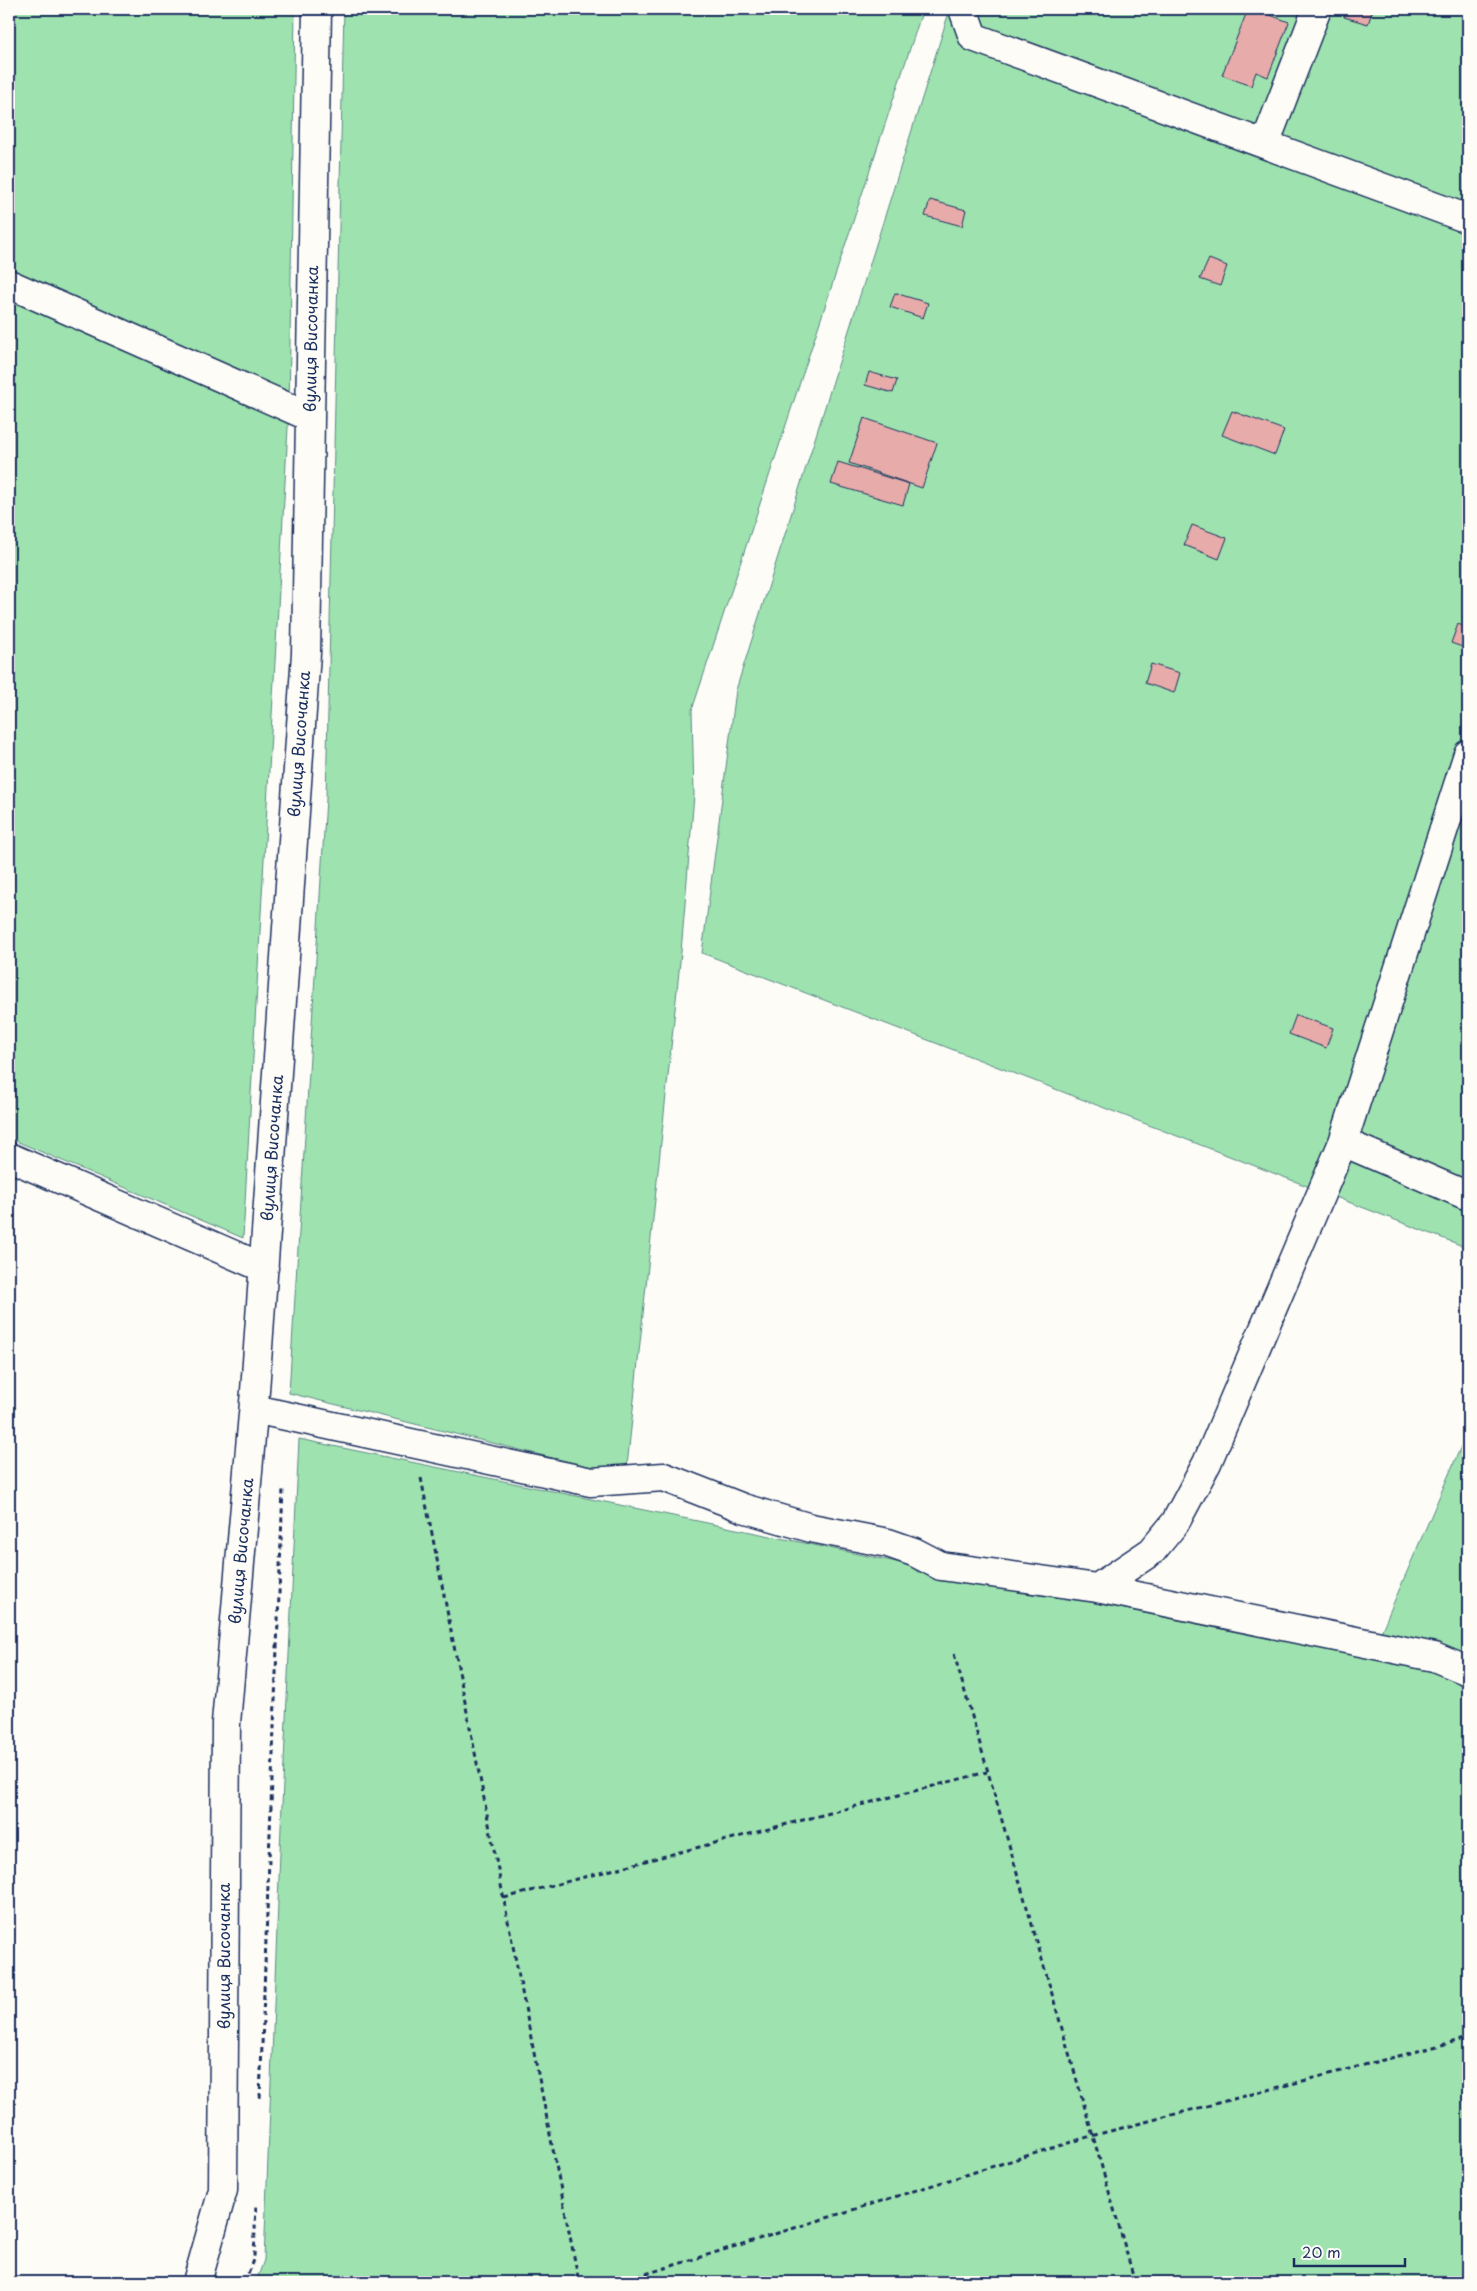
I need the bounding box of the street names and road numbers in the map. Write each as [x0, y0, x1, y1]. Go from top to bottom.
street label: вулиця Височанка [297, 265, 323, 412]
street label: вулиця Височанка [281, 670, 315, 818]
street label: вулиця Височанка [254, 1074, 288, 1222]
street label: вулиця Височанка [222, 1477, 258, 1625]
street label: вулиця Височанка [211, 1883, 235, 2029]

